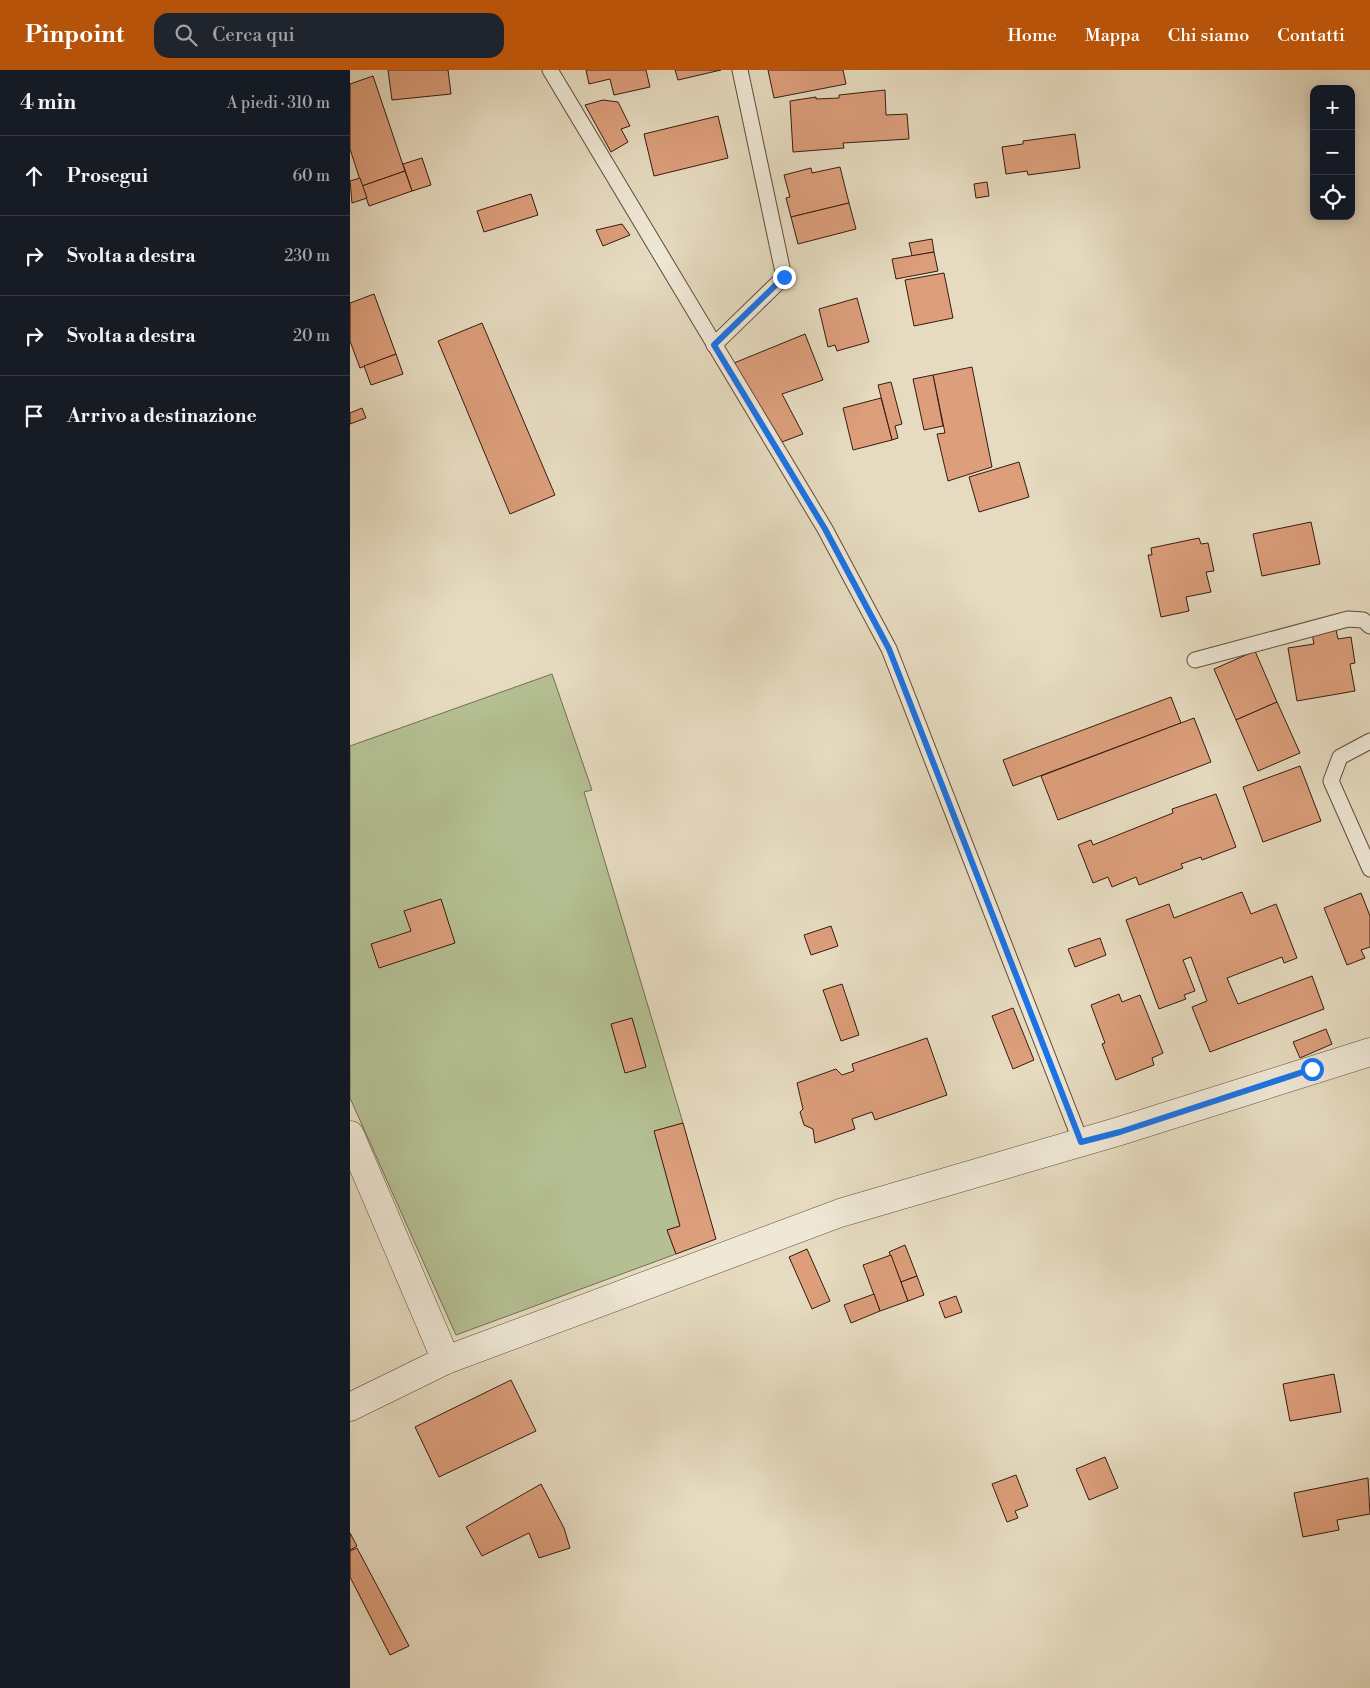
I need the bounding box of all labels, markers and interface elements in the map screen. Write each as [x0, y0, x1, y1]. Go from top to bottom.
search box [154, 13, 504, 58]
text: Pinpoint [25, 20, 124, 50]
icon: search [172, 21, 200, 49]
text: Cerca qui [212, 23, 295, 47]
text: Home [1007, 24, 1057, 47]
text: Mappa [1085, 24, 1140, 47]
text: Chi siamo [1168, 24, 1249, 47]
text: Contatti [1277, 24, 1345, 47]
map controls [1310, 85, 1355, 220]
button: + [1310, 85, 1355, 130]
text: 4 min [20, 90, 76, 116]
text: A piedi · 310 m [227, 93, 330, 113]
button: − [1310, 130, 1355, 175]
icon: ahead [20, 162, 48, 190]
text: Prosegui [67, 164, 148, 188]
text: 60 m [292, 166, 330, 186]
button: locate [1310, 175, 1355, 220]
icon: right [20, 242, 48, 270]
text: Svolta a destra [67, 244, 195, 268]
text: 230 m [284, 246, 330, 266]
route end [773, 266, 796, 289]
icon: right [20, 322, 48, 350]
text: Svolta a destra [67, 324, 195, 348]
text: 20 m [293, 326, 330, 346]
icon: arrive [20, 402, 48, 430]
text: Arrivo a destinazione [67, 404, 257, 428]
route start [1301, 1058, 1324, 1081]

